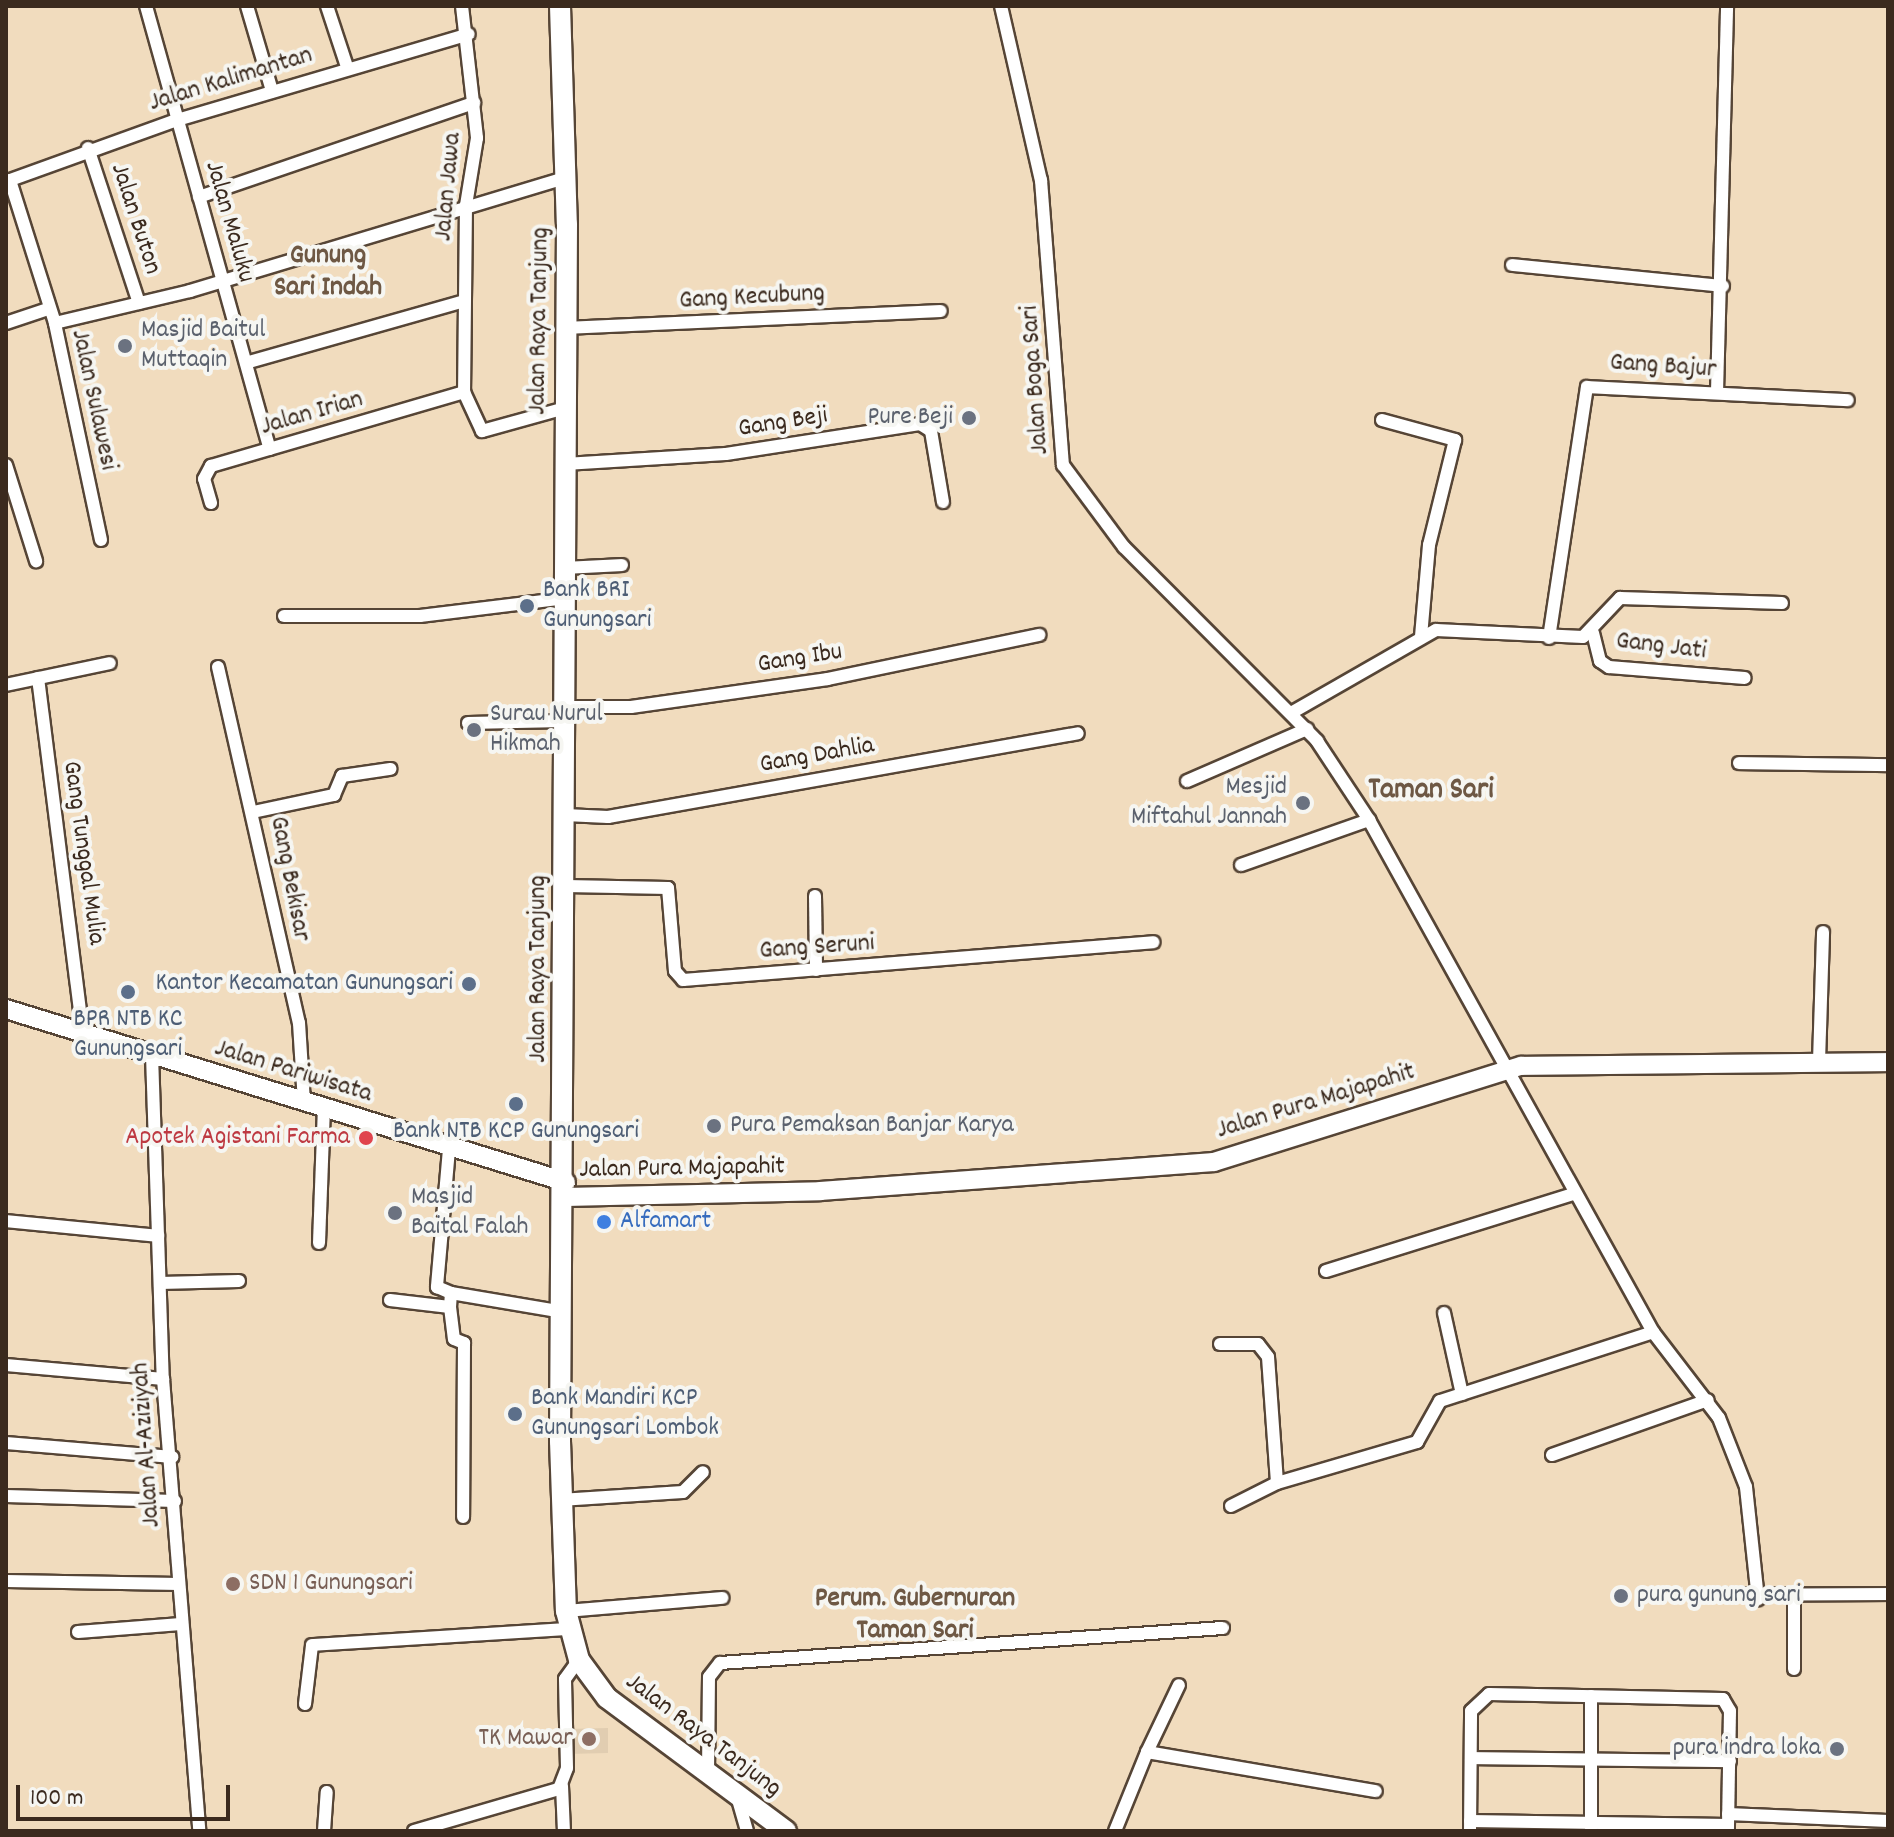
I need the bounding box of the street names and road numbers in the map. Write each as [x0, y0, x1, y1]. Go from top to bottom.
street label: Jalan Kalimantan [146, 40, 316, 120]
street label: Jalan Jawa [429, 132, 469, 242]
street label: Jalan Maluku [197, 158, 261, 286]
street label: Jalan Buton [102, 160, 168, 278]
street label: Jalan Raya Tanjung [523, 227, 557, 415]
street label: Gang Kecubung [678, 279, 826, 317]
street label: Jalan Boga Sari [1015, 304, 1057, 456]
street label: Jalan Sulawesi [63, 327, 123, 473]
street label: Gang Bajur [1609, 348, 1717, 386]
street label: Jalan Irian [257, 385, 367, 443]
street label: Gang Beji [736, 401, 830, 445]
street label: Gang Jati [1614, 626, 1708, 668]
street label: Gang Ibu [755, 637, 845, 681]
street label: Gang Dahlia [757, 731, 877, 781]
street label: Gang Tunggal Mulia [55, 759, 111, 947]
street label: Gang Bekisar [262, 814, 316, 944]
street label: Jalan Raya Tanjung [523, 875, 555, 1063]
street label: Gang Seruni [758, 928, 876, 968]
street label: Jalan Pariwisata [211, 1033, 375, 1111]
street label: Jalan Pura Majapahit [1213, 1057, 1419, 1147]
street label: Jalan Pura Majapahit [579, 1152, 785, 1186]
street label: Jalan Al-Aziziyah [126, 1361, 168, 1529]
street label: Jalan Raya Tanjung [619, 1667, 787, 1805]

